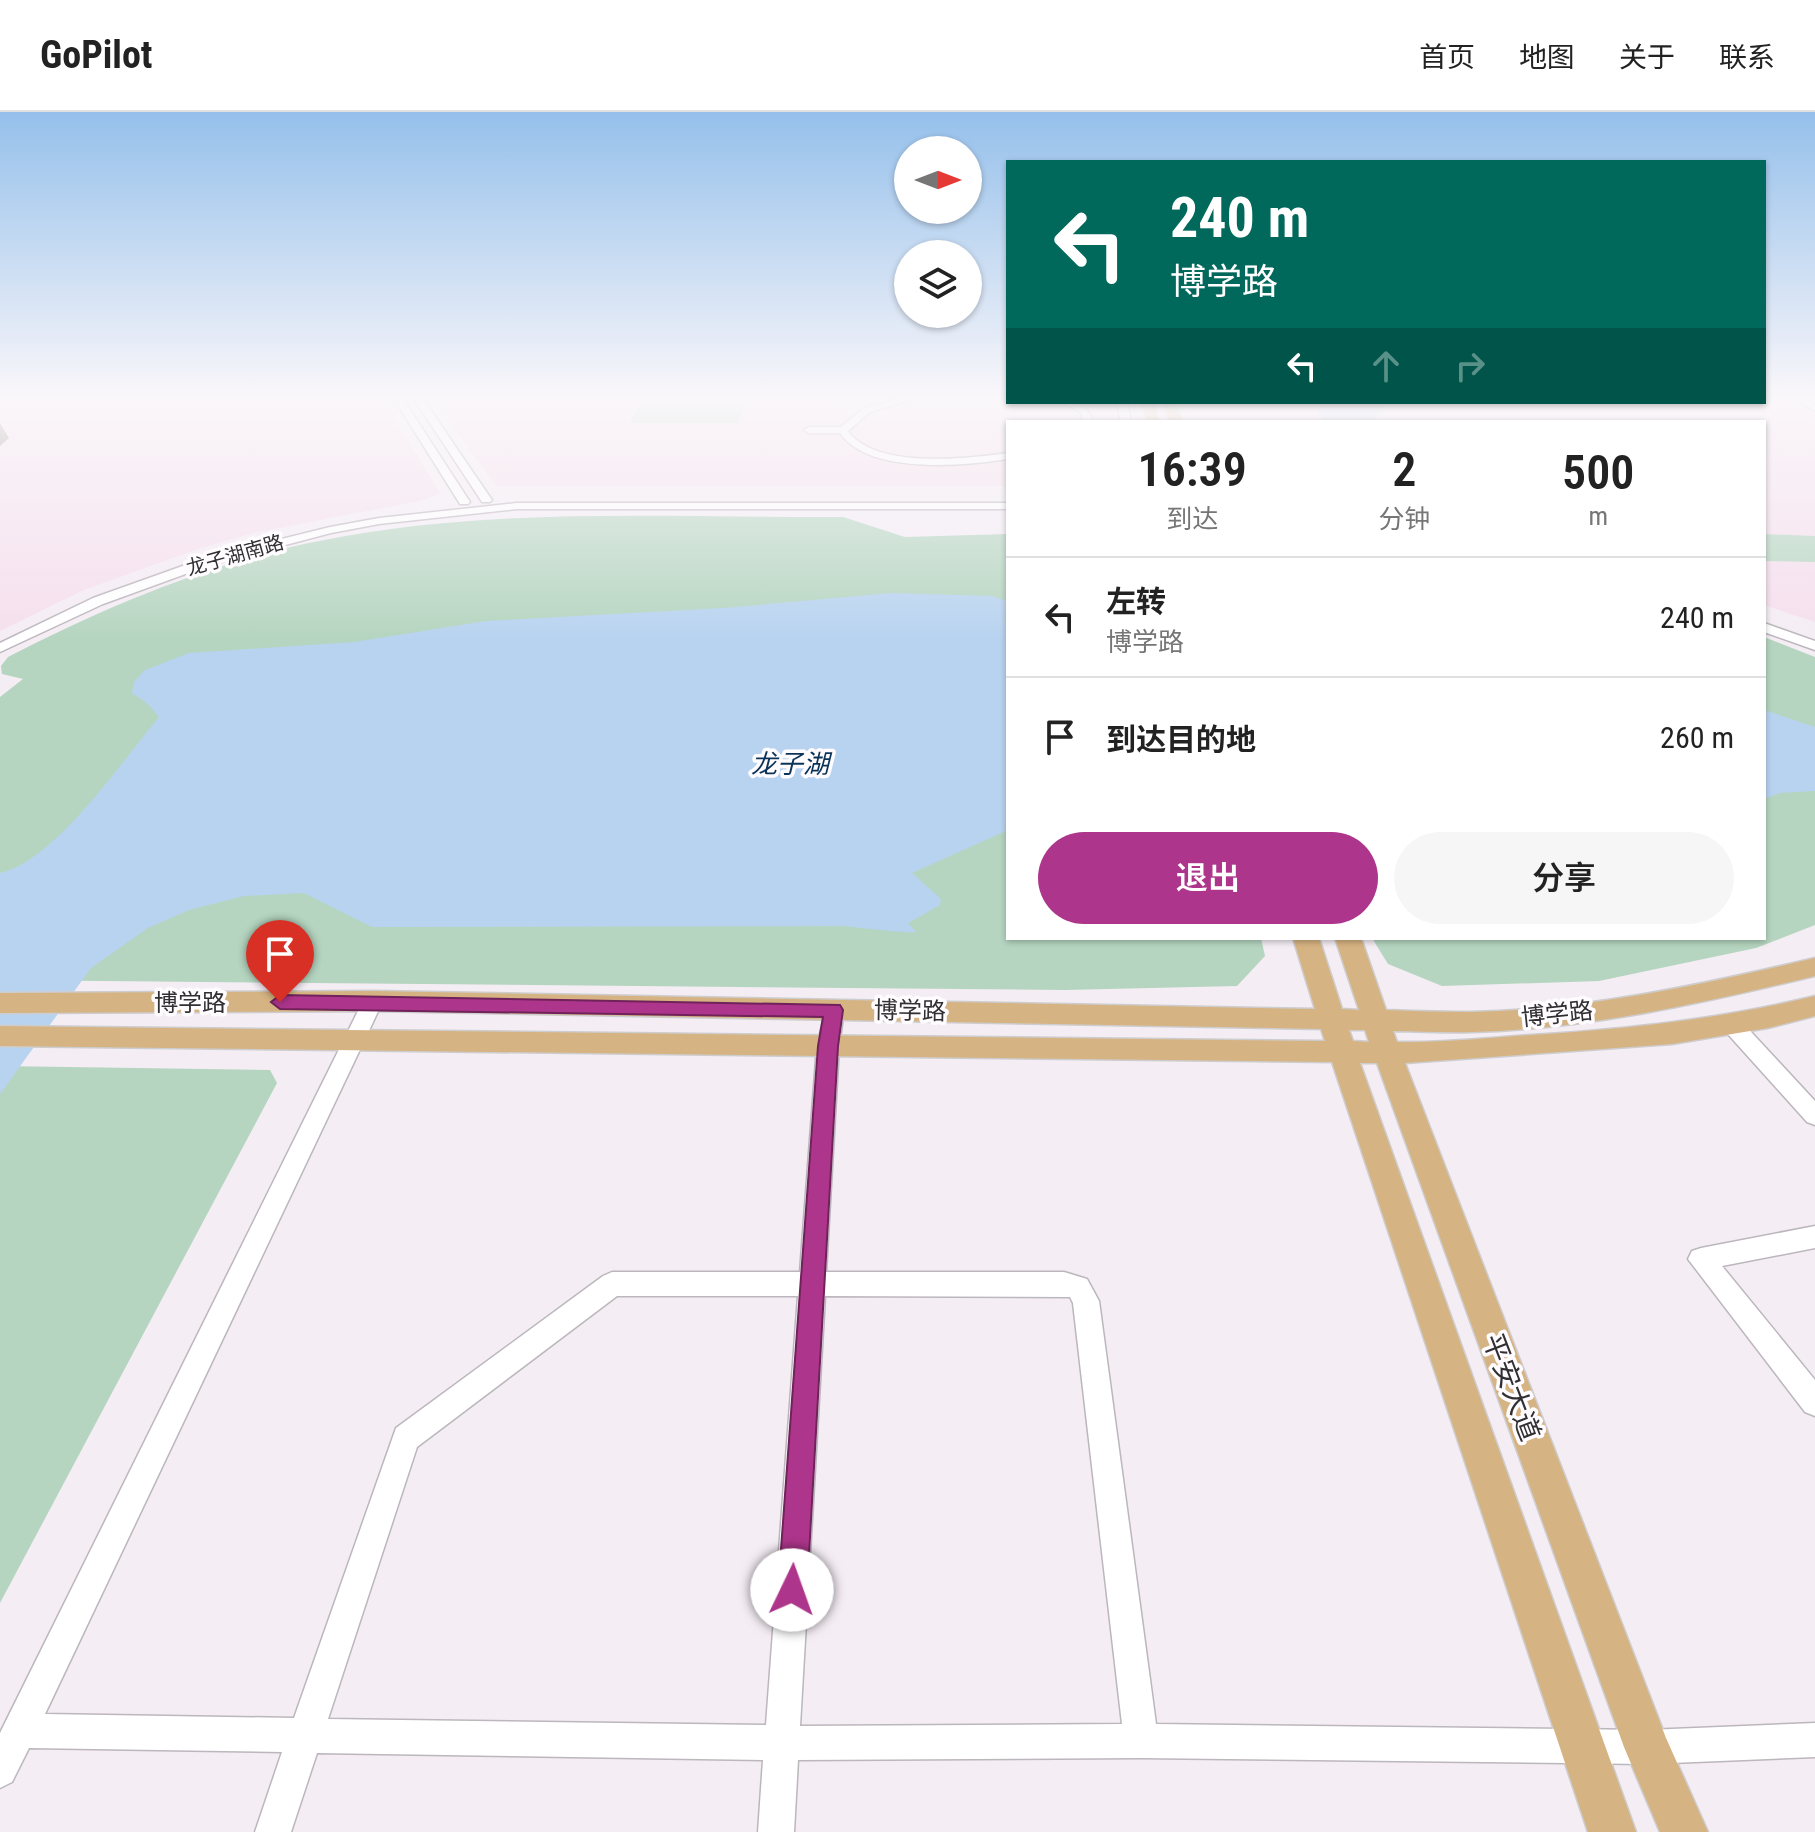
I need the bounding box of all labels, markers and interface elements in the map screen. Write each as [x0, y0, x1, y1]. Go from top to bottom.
text: GoPilot [40, 33, 152, 77]
text: 首页 [1419, 41, 1475, 74]
text: 地图 [1519, 41, 1575, 74]
text: 关于 [1619, 41, 1675, 74]
text: 联系 [1719, 41, 1775, 74]
north arrow [894, 136, 982, 224]
map controls [894, 136, 982, 328]
text: 240 m [1170, 185, 1309, 251]
icon: left [1038, 192, 1142, 296]
button: layers [894, 240, 982, 328]
text: 博学路 [1170, 261, 1278, 303]
icon: left [1280, 344, 1324, 388]
icon: ahead [1364, 344, 1408, 388]
icon: right [1448, 344, 1492, 388]
text: 16:39 [1138, 441, 1247, 498]
text: 2 [1392, 441, 1416, 498]
text: 500 [1562, 444, 1634, 501]
text: m [1588, 501, 1608, 531]
text: 到达 [1166, 504, 1218, 534]
text: 分钟 [1378, 504, 1430, 534]
street label: 龙子湖南路 [184, 530, 286, 580]
text: 左转 [1106, 584, 1166, 619]
icon: left [1038, 595, 1082, 639]
text: 240 m [1660, 600, 1734, 635]
text: 博学路 [1106, 627, 1184, 657]
icon: arrive [1038, 715, 1082, 759]
text: 260 m [1660, 720, 1734, 755]
text: 到达目的地 [1106, 722, 1256, 757]
water label: 龙子湖 [751, 749, 833, 779]
button: 退出 [1038, 832, 1378, 924]
button: 分享 [1394, 832, 1734, 924]
pin [246, 920, 314, 1002]
icon: arrive [258, 932, 302, 976]
street label: 博学路 [154, 989, 226, 1017]
street label: 博学路 [874, 996, 946, 1026]
street label: 博学路 [1520, 996, 1594, 1032]
street label: 平安大道 [1476, 1329, 1547, 1445]
position arrow [750, 1548, 834, 1632]

